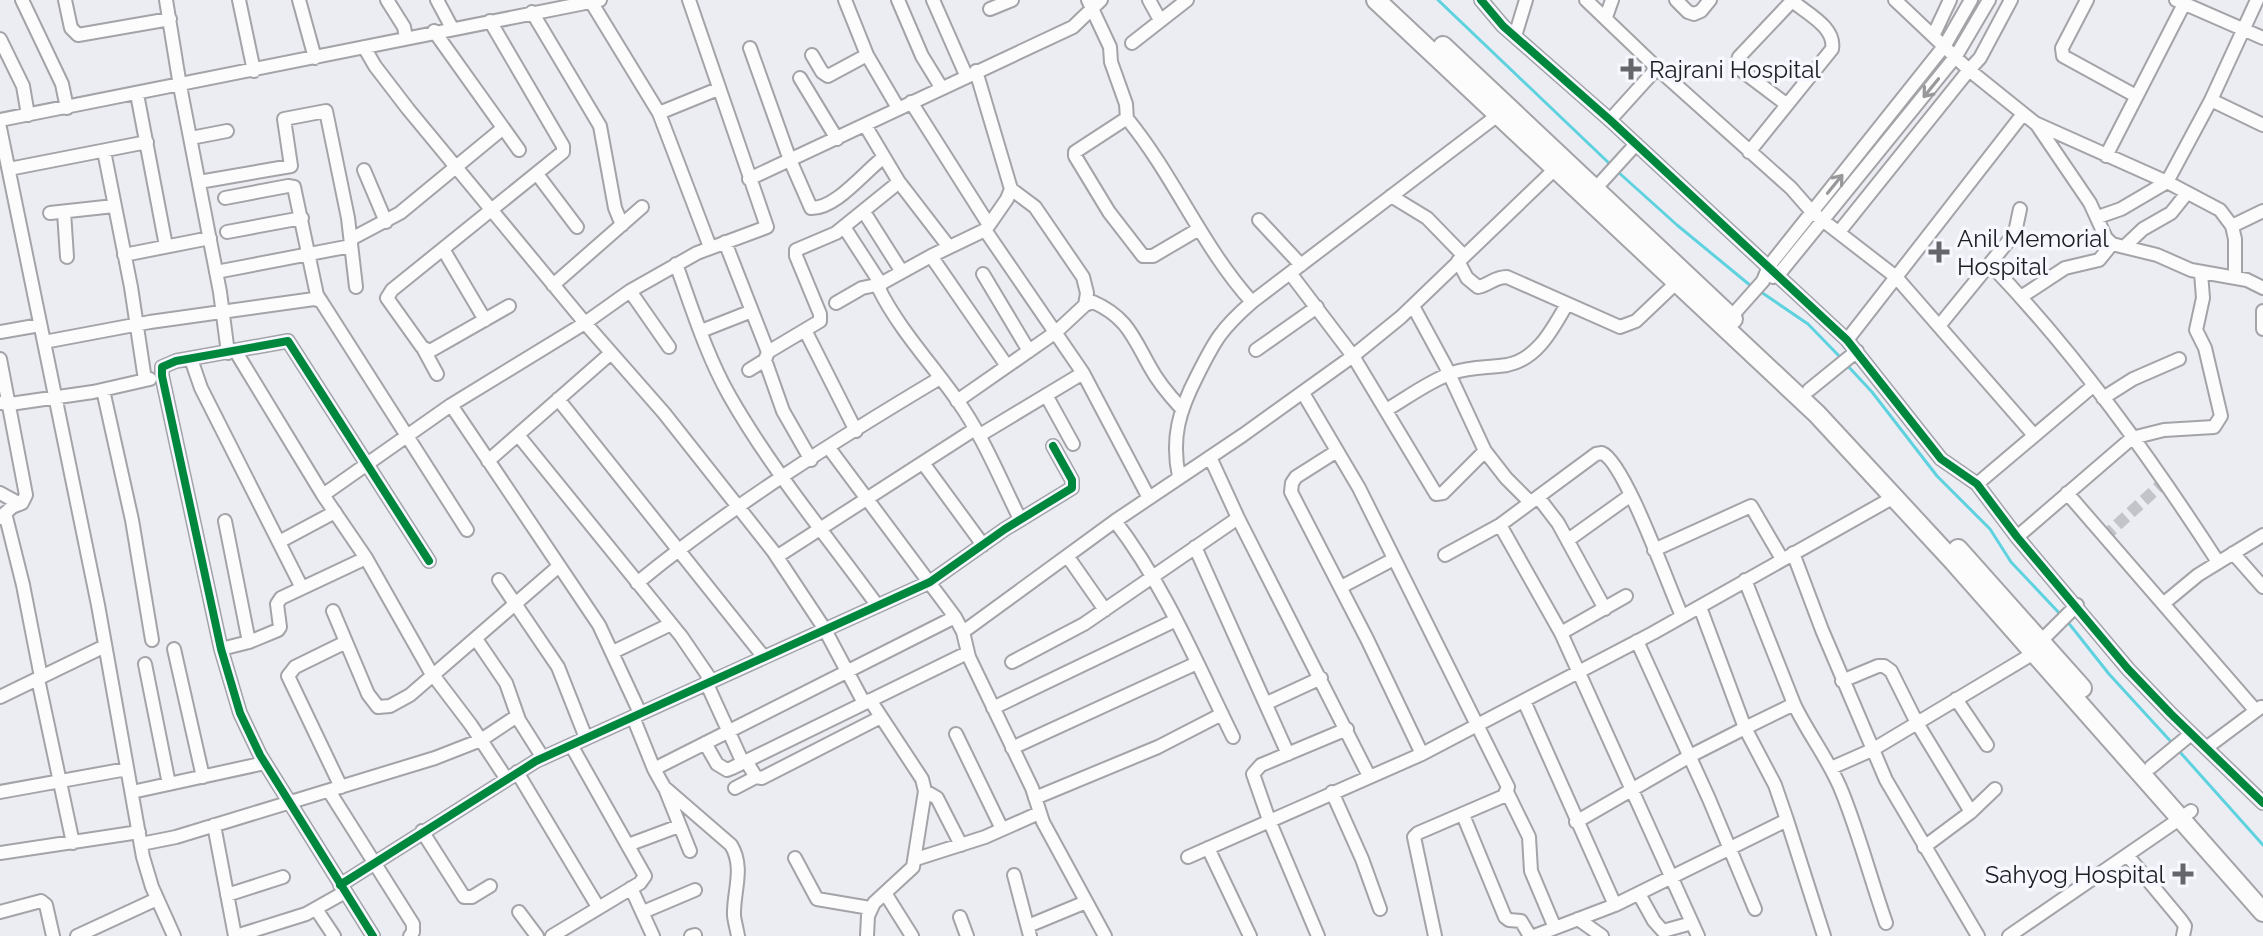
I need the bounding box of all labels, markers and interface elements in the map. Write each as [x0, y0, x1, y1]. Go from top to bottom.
place label: Rajrani Hospital [1649, 55, 1821, 84]
marker: Rajrani Hospital [1620, 58, 1642, 80]
one-way arrow [1922, 77, 1939, 98]
one-way arrow [1826, 173, 1844, 194]
place label: Anil Memorial Hospital [1957, 224, 2109, 281]
marker: Anil Memorial Hospital [1928, 241, 1950, 263]
place label: Sahyog Hospital [1985, 860, 2165, 889]
marker: Sahyog Hospital [2172, 863, 2194, 885]

